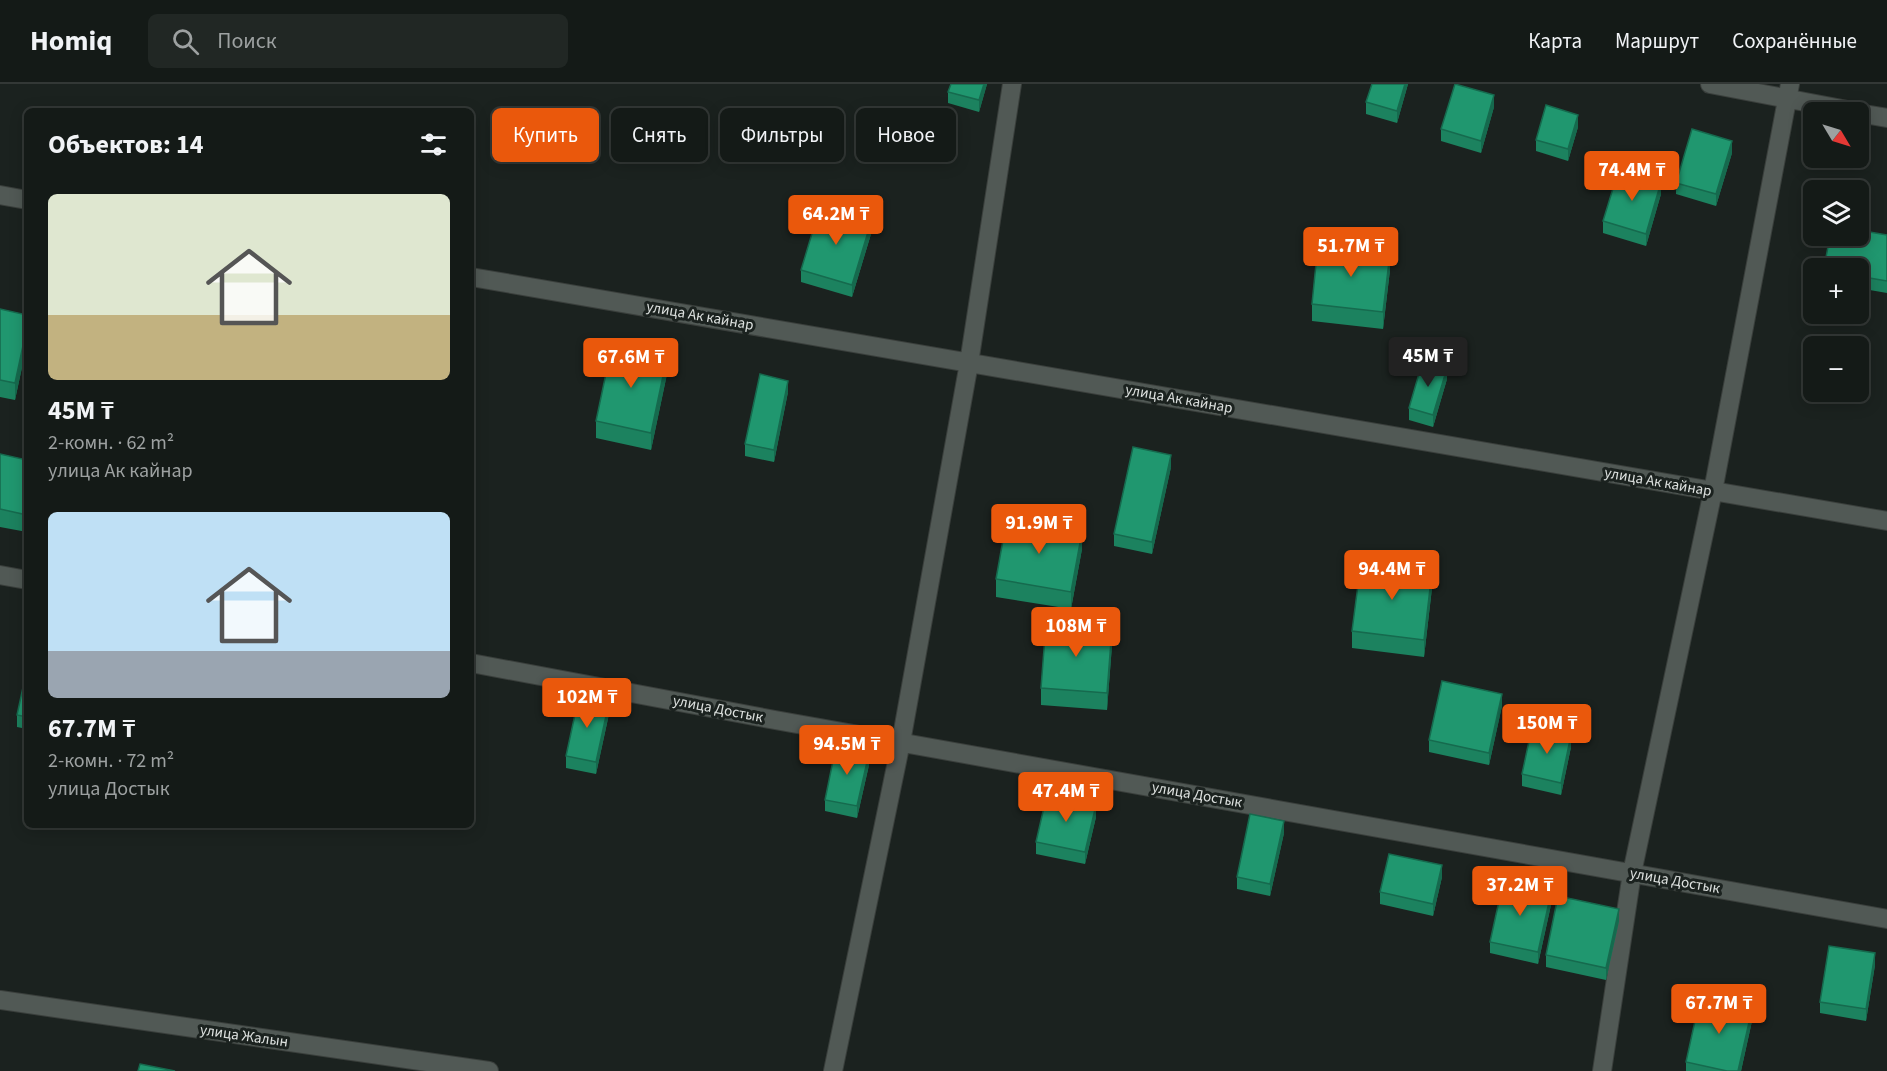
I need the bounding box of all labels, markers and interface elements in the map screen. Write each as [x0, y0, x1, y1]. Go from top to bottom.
search box [148, 14, 568, 68]
text: Homiq [30, 21, 112, 61]
icon: search [169, 25, 202, 58]
text: Поиск [217, 25, 277, 57]
text: Карта [1528, 26, 1582, 56]
text: Маршрут [1615, 26, 1699, 56]
text: Сохранённые [1732, 26, 1857, 56]
north arrow [1803, 102, 1869, 168]
map controls [1803, 102, 1869, 402]
chip: Купить [492, 108, 599, 162]
chip: Снять [611, 108, 708, 162]
chip: Фильтры [720, 108, 844, 162]
chip: Новое [856, 108, 956, 162]
text: Объектов: 14 [48, 126, 204, 163]
icon: filters [417, 128, 450, 161]
pin: 74.4M ₸ [1577, 151, 1687, 202]
text: 74.4M ₸ [1598, 156, 1666, 184]
button: layers [1803, 180, 1869, 246]
pin: 64.2M ₸ [781, 195, 891, 246]
text: 64.2M ₸ [802, 200, 870, 228]
pin: 51.7M ₸ [1296, 227, 1406, 278]
text: 51.7M ₸ [1317, 232, 1385, 260]
icon: home [195, 233, 303, 341]
button: + [1803, 258, 1869, 324]
street label: улица Ак кайнар [645, 296, 755, 336]
button: − [1803, 336, 1869, 402]
pin: 45M ₸ [1386, 337, 1470, 388]
pin: 67.6M ₸ [576, 338, 686, 389]
text: 45M ₸ [1403, 342, 1453, 370]
text: 67.6M ₸ [597, 343, 665, 371]
street label: улица Ак кайнар [1124, 379, 1234, 419]
text: 45M ₸ [48, 392, 114, 429]
text: 2-комн. · 62 m² [48, 429, 174, 457]
text: улица Ак кайнар [48, 457, 193, 485]
street label: улица Ак кайнар [1603, 462, 1713, 502]
pin: 91.9M ₸ [984, 504, 1094, 555]
text: 91.9M ₸ [1005, 509, 1073, 537]
pin: 94.4M ₸ [1337, 550, 1447, 601]
icon: home [195, 551, 303, 659]
text: 94.4M ₸ [1358, 555, 1426, 583]
pin: 108M ₸ [1027, 607, 1125, 658]
text: 108M ₸ [1045, 612, 1107, 640]
pin: 102M ₸ [538, 678, 636, 729]
text: 102M ₸ [556, 683, 618, 711]
street label: улица Достык [671, 690, 765, 728]
pin: 150M ₸ [1498, 704, 1596, 755]
text: 150M ₸ [1516, 709, 1578, 737]
text: 67.7M ₸ [48, 710, 136, 747]
pin: 94.5M ₸ [792, 725, 902, 776]
text: 94.5M ₸ [813, 730, 881, 758]
text: 2-комн. · 72 m² [48, 747, 174, 775]
pin: 47.4M ₸ [1011, 772, 1121, 823]
text: улица Достык [48, 775, 170, 803]
text: 47.4M ₸ [1032, 777, 1100, 805]
street label: улица Достык [1150, 777, 1244, 813]
street label: улица Достык [1628, 863, 1722, 899]
pin: 37.2M ₸ [1465, 866, 1575, 917]
text: 37.2M ₸ [1486, 871, 1554, 899]
pin: 67.7M ₸ [1664, 984, 1774, 1035]
text: 67.7M ₸ [1685, 989, 1753, 1017]
street label: улица Жалын [199, 1019, 289, 1053]

